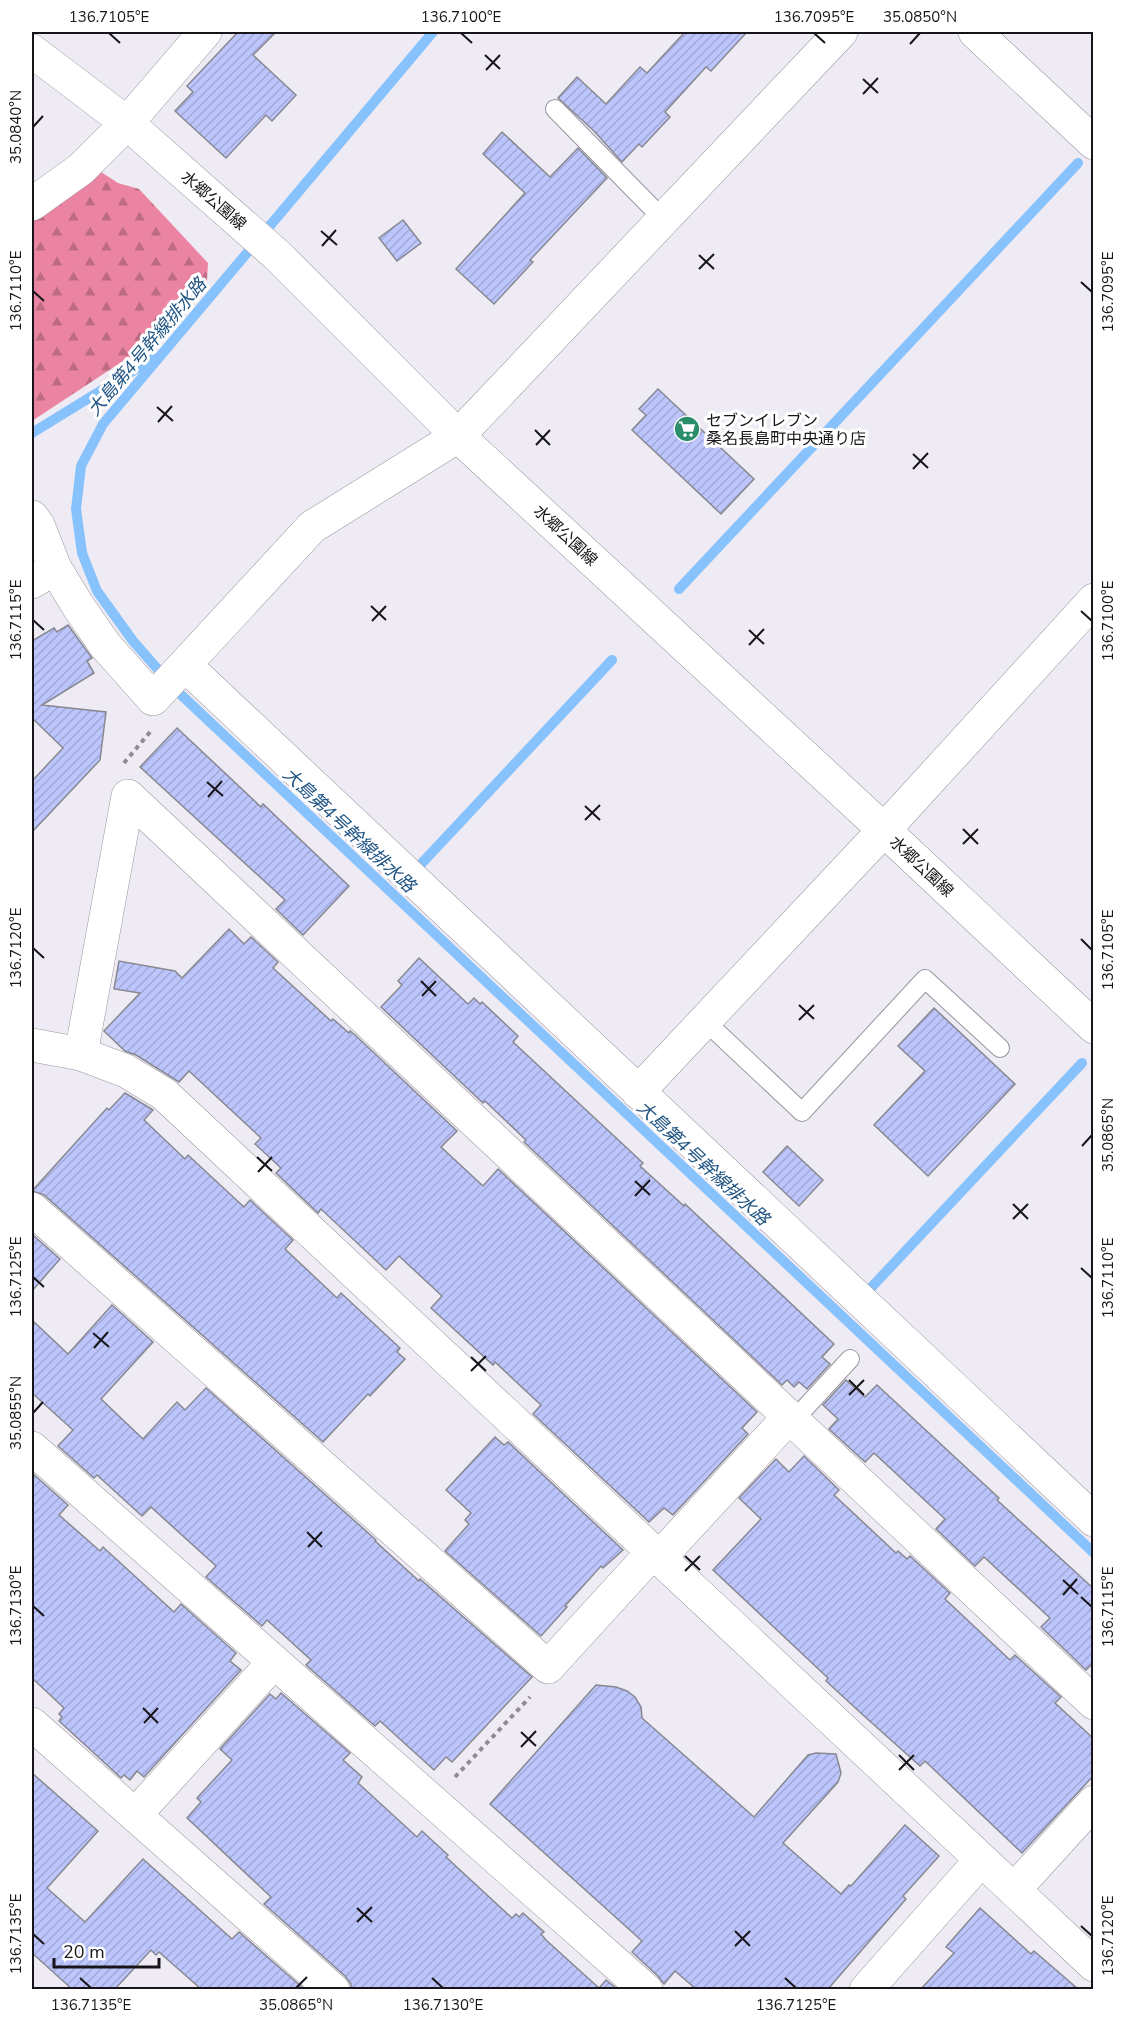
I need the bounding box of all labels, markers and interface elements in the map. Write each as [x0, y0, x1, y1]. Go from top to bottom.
text: 136.7105°E [69, 7, 149, 27]
text: 136.7100°E [421, 7, 501, 27]
text: 136.7095°E [774, 7, 854, 27]
text: 35.0850°N [883, 7, 957, 27]
text: 35.0840°N [6, 90, 26, 164]
street label: 水郷公園線 [176, 166, 251, 235]
text: 136.7110°E [6, 251, 26, 331]
text: 136.7095°E [1098, 252, 1118, 332]
water label: 大島第4号幹線排水路 [82, 272, 213, 421]
place label: セブンイレブン 桑名長島町中央通り店 [706, 410, 866, 450]
supermarket icon: セブンイレブン 桑名長島町中央通り店 [672, 414, 702, 444]
street label: 水郷公園線 [529, 500, 602, 571]
text: 136.7115°E [6, 580, 26, 660]
text: 136.7100°E [1098, 581, 1118, 661]
water label: 大島第4号幹線排水路 [278, 762, 422, 899]
street label: 水郷公園線 [885, 831, 958, 902]
text: 136.7120°E [6, 908, 26, 988]
text: 136.7105°E [1098, 910, 1118, 990]
water label: 大島第4号幹線排水路 [632, 1095, 776, 1232]
text: 35.0865°N [1098, 1098, 1118, 1172]
text: 136.7125°E [6, 1237, 26, 1317]
text: 136.7110°E [1098, 1238, 1118, 1318]
text: 35.0855°N [6, 1376, 26, 1450]
text: 136.7130°E [6, 1566, 26, 1646]
text: 136.7115°E [1098, 1567, 1118, 1647]
text: 136.7135°E [6, 1894, 26, 1974]
text: 136.7120°E [1098, 1896, 1118, 1976]
scale bar [54, 1931, 159, 1969]
text: 20 m [63, 1940, 105, 1964]
text: 136.7135°E [51, 1995, 131, 2015]
text: 35.0865°N [259, 1995, 333, 2015]
text: 136.7130°E [403, 1995, 483, 2015]
text: 136.7125°E [756, 1995, 836, 2015]

